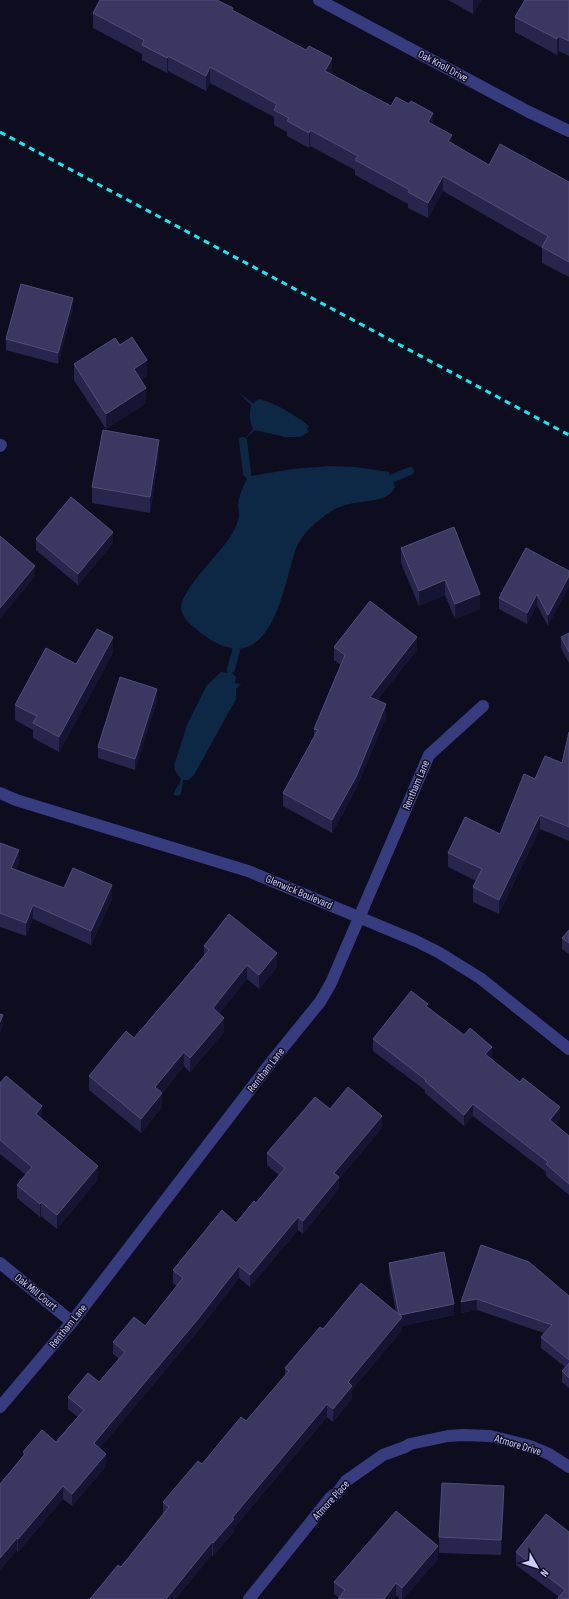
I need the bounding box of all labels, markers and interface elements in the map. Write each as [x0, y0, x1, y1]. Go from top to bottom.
street label: Oak Knoll Drive [416, 47, 470, 85]
street label: Rentham Lane [400, 758, 432, 812]
street label: Glenwick Boulevard [264, 872, 335, 912]
street label: Rentham Lane [245, 1045, 287, 1095]
street label: Oak Mill Court [12, 1271, 60, 1313]
street label: Rentham Lane [46, 1301, 90, 1351]
street label: Atmore Drive [492, 1431, 543, 1458]
street label: Atmore Place [309, 1478, 352, 1523]
north arrow [517, 1547, 557, 1587]
text: N [537, 1567, 551, 1579]

